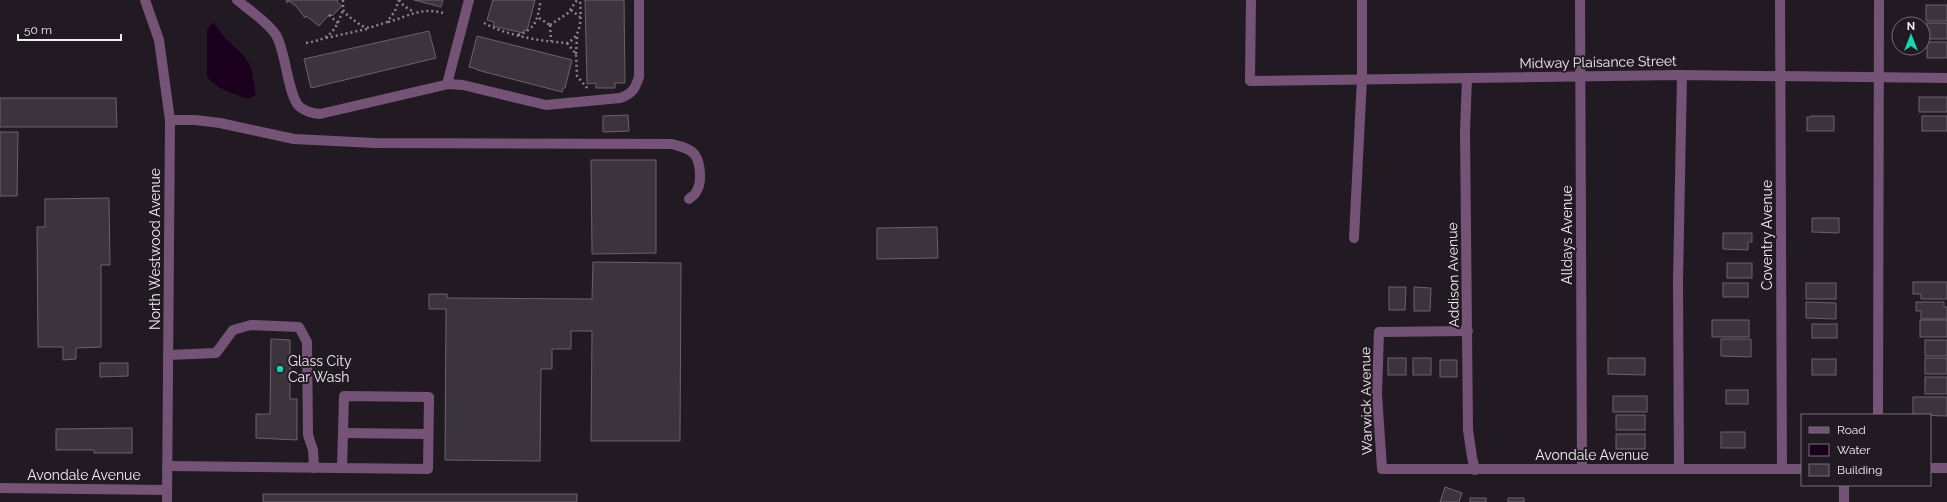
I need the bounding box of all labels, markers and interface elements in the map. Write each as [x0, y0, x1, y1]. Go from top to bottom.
scale bar [18, 16, 121, 42]
north arrow [1891, 16, 1931, 56]
text: N [1907, 20, 1915, 33]
text: 50 m [24, 23, 52, 37]
street label: Midway Plaisance Street [1519, 53, 1677, 71]
street label: North Westwood Avenue [147, 168, 163, 330]
street label: Coventry Avenue [1759, 180, 1775, 290]
street label: Alldays Avenue [1559, 185, 1575, 285]
street label: Addison Avenue [1444, 222, 1462, 328]
street label: Warwick Avenue [1357, 347, 1375, 455]
place label: Glass City Car Wash [288, 353, 352, 385]
marker: Glass City Car Wash [275, 364, 285, 374]
legend [1801, 414, 1931, 486]
text: Road [1837, 423, 1866, 437]
text: Water [1837, 443, 1871, 457]
street label: Avondale Avenue [1535, 447, 1649, 463]
text: Building [1837, 463, 1883, 477]
street label: Avondale Avenue [27, 467, 141, 483]

